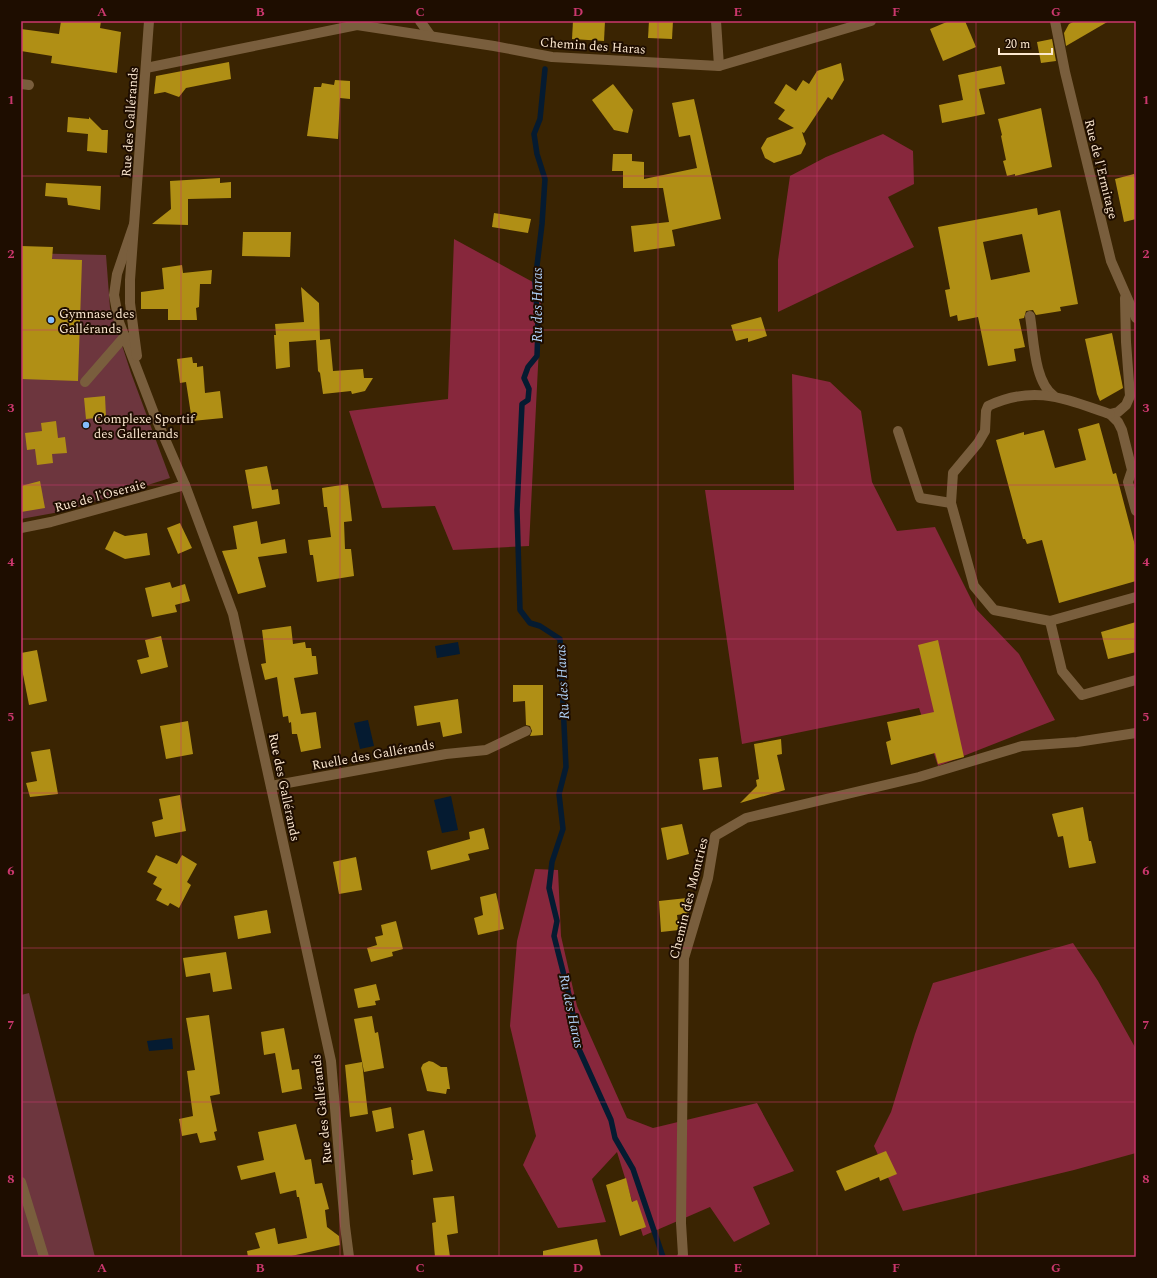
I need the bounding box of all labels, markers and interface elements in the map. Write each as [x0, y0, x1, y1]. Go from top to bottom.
text: A [97, 2, 107, 22]
text: B [255, 2, 265, 22]
text: C [415, 2, 425, 22]
text: D [573, 2, 583, 22]
text: E [734, 2, 743, 22]
text: F [892, 2, 900, 22]
text: G [1051, 2, 1061, 22]
scale bar [999, 30, 1052, 56]
street label: Chemin des Haras [539, 32, 646, 60]
text: 20 m [1005, 35, 1030, 54]
street label: Rue des Gallérands [116, 66, 144, 178]
text: 1 [7, 90, 15, 110]
text: 1 [1142, 90, 1150, 110]
street label: Rue de l'Ermitage [1079, 117, 1123, 221]
text: 2 [7, 244, 15, 264]
text: 2 [1142, 244, 1150, 264]
water label: Ru des Haras [527, 267, 548, 343]
place label: Gymnase des Gallérands [59, 304, 135, 339]
marker: Gymnase des Gallérands [46, 315, 56, 325]
text: 3 [7, 398, 15, 418]
text: 3 [1142, 398, 1150, 418]
place label: Complexe Sportif des Gallerands [94, 409, 196, 444]
marker: Complexe Sportif des Gallerands [81, 420, 91, 430]
street label: Rue de l'Oseraie [52, 474, 148, 518]
text: 4 [7, 552, 15, 572]
text: 4 [1142, 552, 1150, 572]
water label: Ru des Haras [550, 644, 575, 720]
text: 5 [7, 707, 15, 727]
text: 5 [1142, 707, 1150, 727]
street label: Rue des Gallérands [263, 731, 305, 843]
street label: Ruelle des Gallérands [310, 734, 436, 776]
street label: Chemin des Montries [664, 835, 714, 961]
text: 6 [7, 861, 15, 881]
text: 6 [1142, 861, 1150, 881]
water label: Ru des Haras [553, 972, 590, 1050]
text: 7 [7, 1015, 15, 1035]
text: 7 [1142, 1015, 1150, 1035]
street label: Rue des Gallérands [306, 1053, 338, 1165]
text: 8 [7, 1169, 15, 1189]
text: 8 [1142, 1169, 1150, 1189]
text: A [97, 1258, 107, 1278]
text: B [255, 1258, 265, 1278]
text: C [415, 1258, 425, 1278]
text: D [573, 1258, 583, 1278]
text: E [734, 1258, 743, 1278]
text: F [892, 1258, 900, 1278]
text: G [1051, 1258, 1061, 1278]

